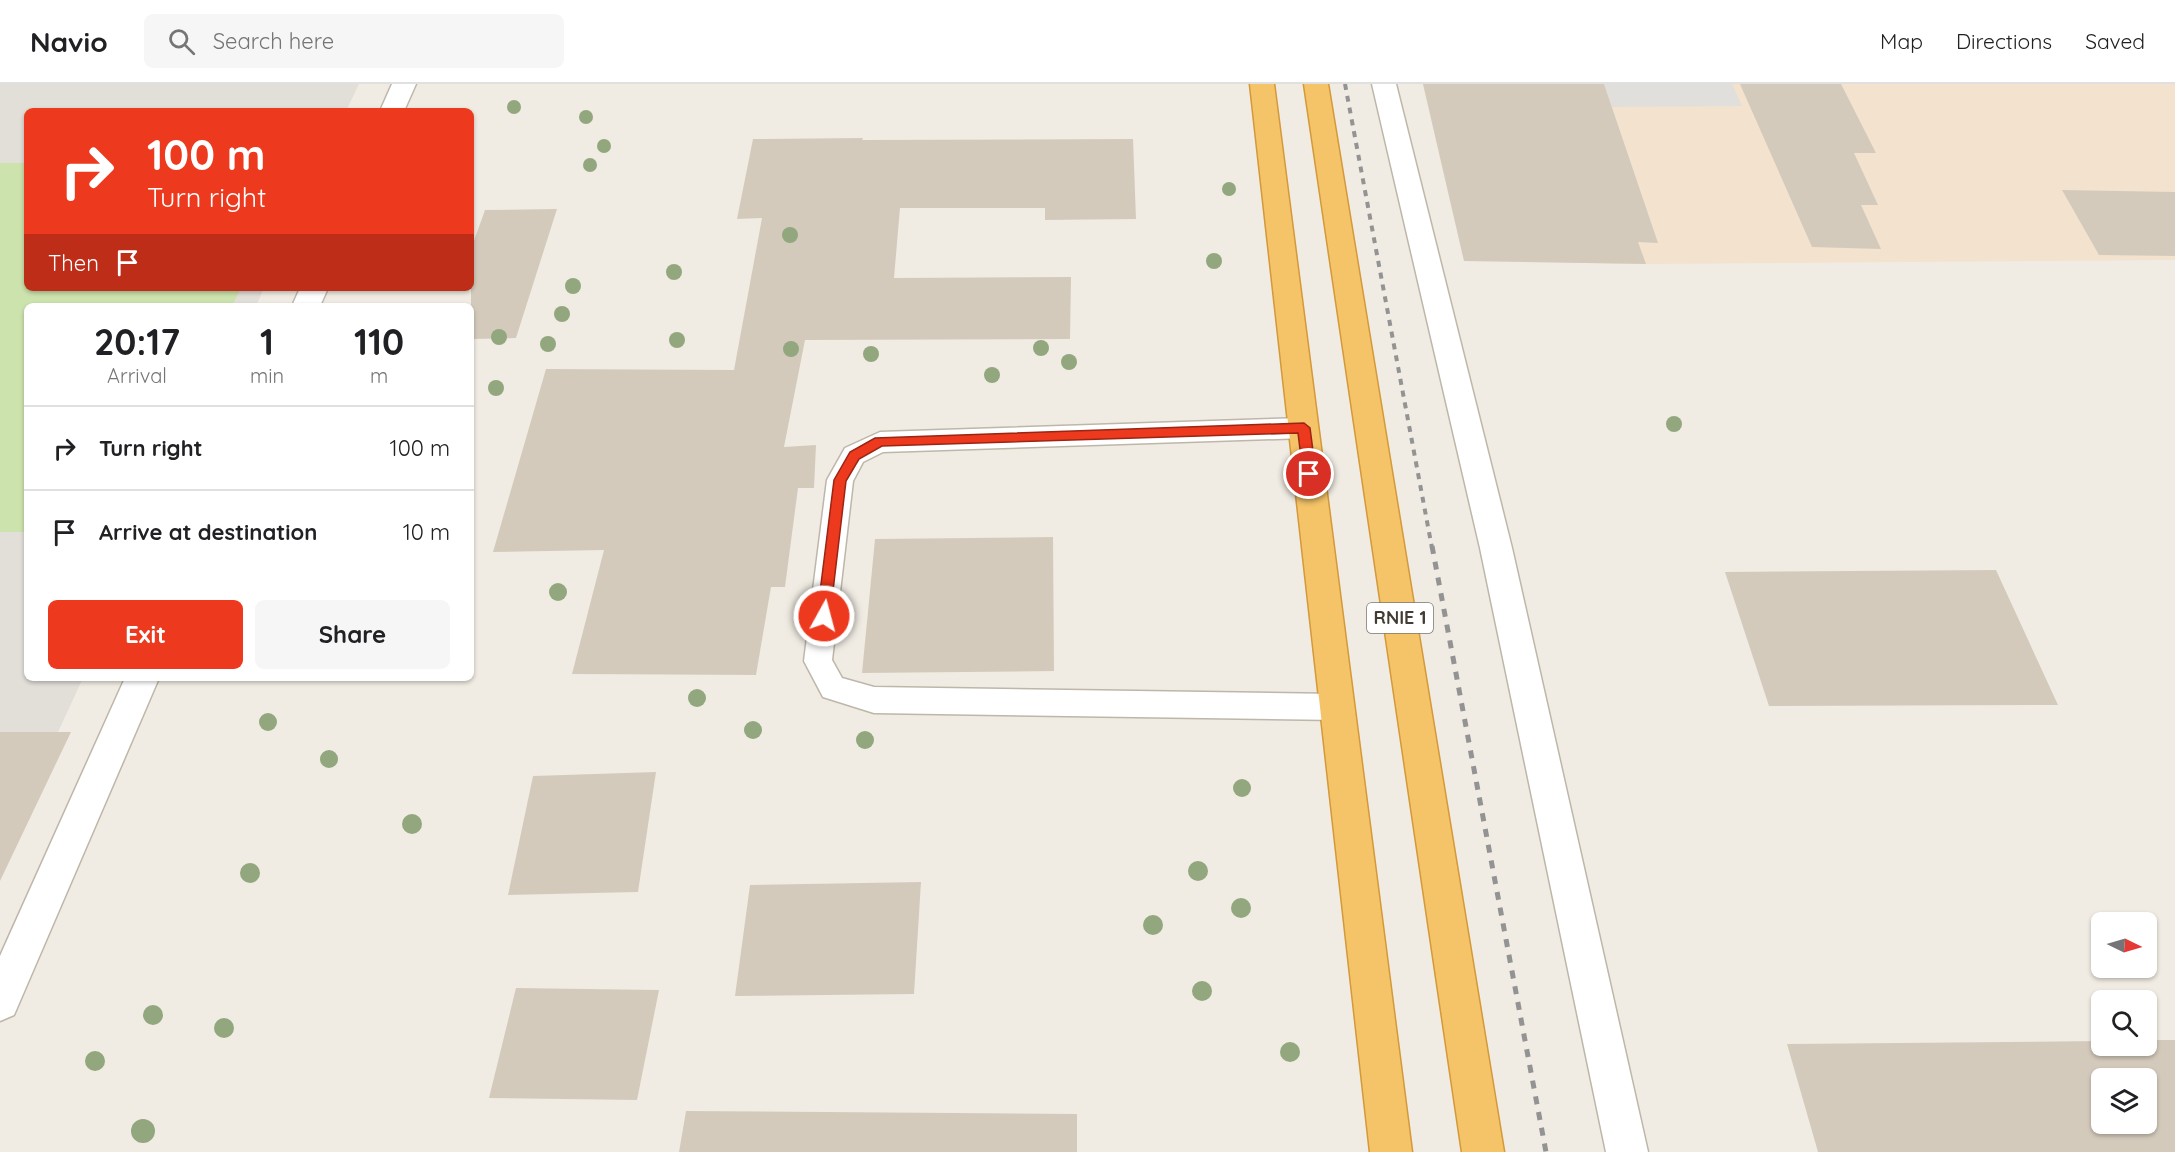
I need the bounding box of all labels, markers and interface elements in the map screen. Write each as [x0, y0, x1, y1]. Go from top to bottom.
search box [144, 14, 564, 68]
text: Navio [30, 24, 108, 59]
icon: search [165, 25, 198, 58]
text: Search here [213, 27, 334, 55]
text: Map [1880, 28, 1923, 54]
text: Directions [1956, 28, 2052, 54]
text: Saved [2085, 28, 2145, 54]
text: 100 m [147, 128, 265, 181]
icon: right [48, 132, 126, 210]
text: Turn right [147, 180, 266, 214]
icon: arrive [111, 246, 144, 279]
text: Then [48, 249, 99, 277]
text: 20:17 [94, 319, 180, 364]
text: 1 [260, 319, 274, 364]
text: 110 [354, 319, 404, 364]
text: Arrival [107, 363, 167, 388]
text: min [250, 363, 284, 388]
text: m [370, 363, 388, 388]
icon: right [48, 432, 81, 465]
text: Turn right [99, 434, 203, 462]
text: 100 m [390, 434, 450, 462]
pin [1283, 448, 1334, 499]
icon: arrive [1292, 457, 1325, 490]
icon: arrive [48, 516, 81, 549]
text: Arrive at destination [99, 518, 317, 546]
text: 10 m [403, 518, 450, 546]
position arrow [792, 584, 856, 648]
button: Exit [48, 600, 243, 669]
button: Share [255, 600, 450, 669]
road number: RNIE 1 [1367, 603, 1433, 633]
north arrow [2091, 912, 2157, 978]
map controls [2091, 912, 2157, 1134]
button: search [2091, 990, 2157, 1056]
button: layers [2091, 1068, 2157, 1134]

